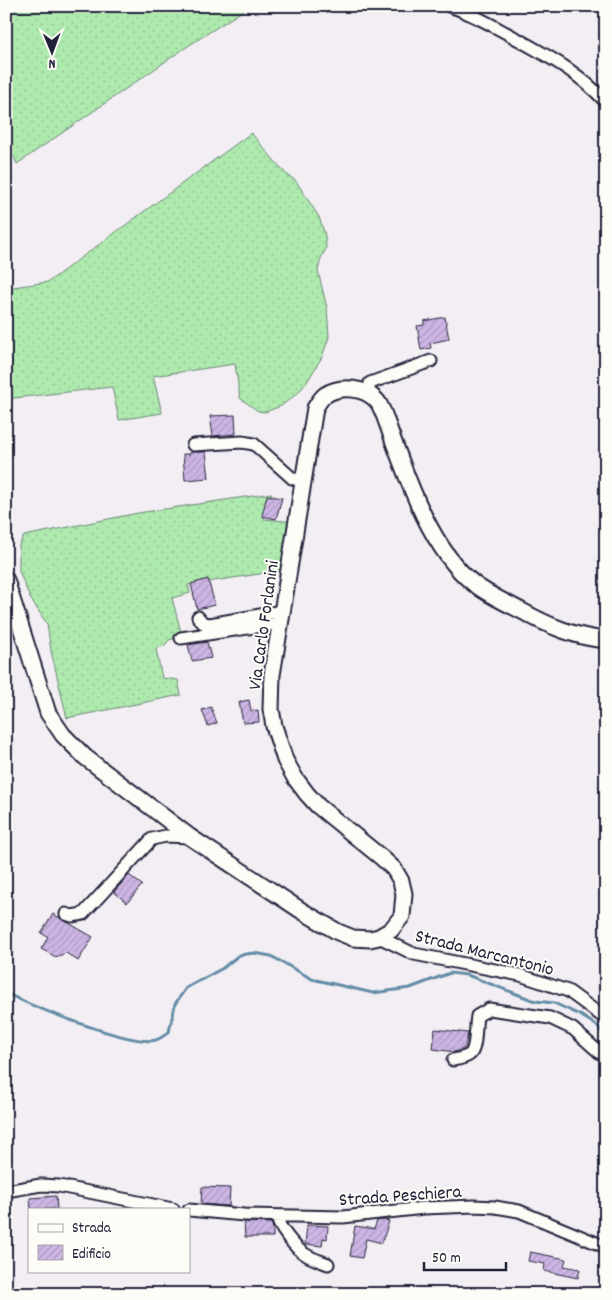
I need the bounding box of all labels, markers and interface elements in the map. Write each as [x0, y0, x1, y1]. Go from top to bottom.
north arrow [28, 28, 78, 78]
text: N [48, 53, 56, 73]
street label: Via Carlo Forlanini [243, 558, 288, 692]
street label: Strada Marcantonio [412, 924, 556, 985]
street label: Strada Peschiera [338, 1180, 463, 1215]
legend [28, 1208, 190, 1272]
text: Strada [72, 1218, 112, 1240]
scale bar [424, 1240, 507, 1272]
text: Edificio [72, 1244, 111, 1266]
text: 50 m [432, 1248, 461, 1270]

